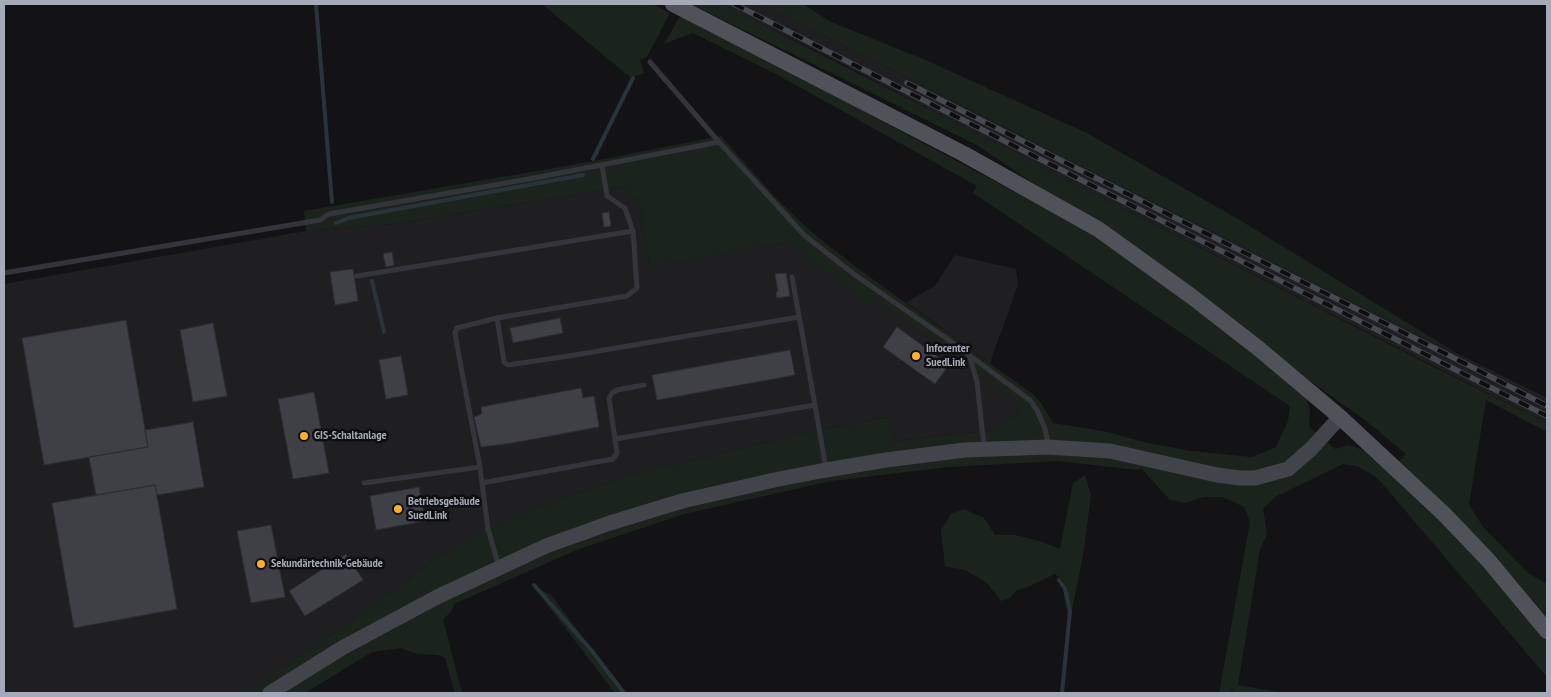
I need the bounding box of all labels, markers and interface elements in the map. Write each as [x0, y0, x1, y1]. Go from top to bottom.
place label: Infocenter SuedLink [926, 342, 969, 370]
marker: Infocenter SuedLink [910, 350, 922, 362]
place label: GIS-Schaltanlage [314, 429, 387, 443]
marker: GIS-Schaltanlage [298, 430, 310, 442]
place label: Betriebsgebäude SuedLink [408, 495, 480, 523]
marker: Betriebsgebäude SuedLink [392, 503, 404, 515]
place label: Sekundärtechnik-Gebäude [271, 557, 383, 571]
marker: Sekundärtechnik-Gebäude [255, 558, 267, 570]

